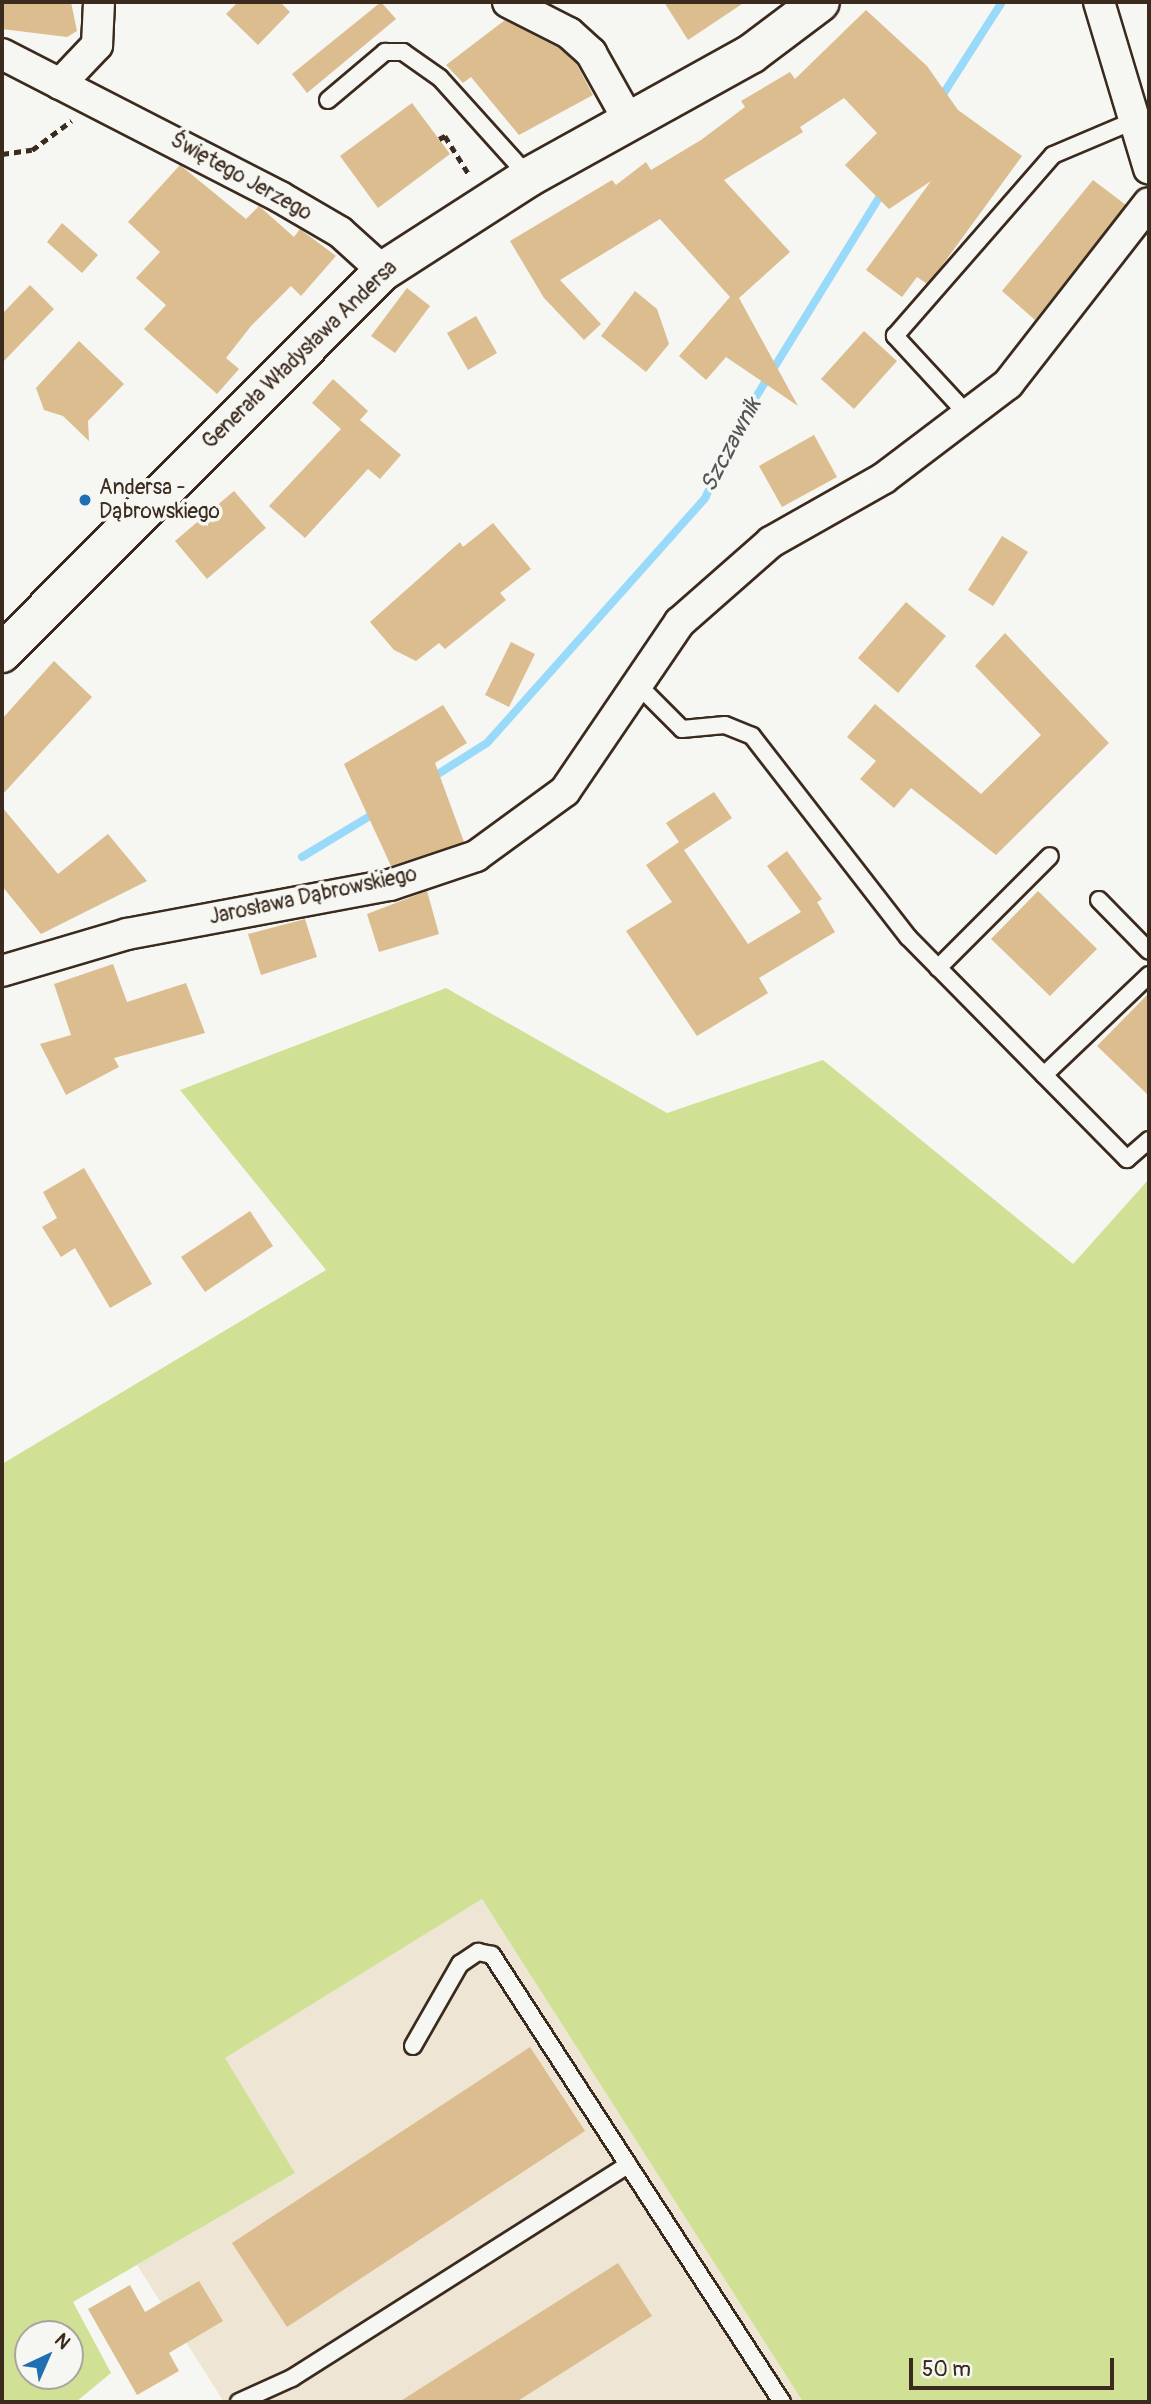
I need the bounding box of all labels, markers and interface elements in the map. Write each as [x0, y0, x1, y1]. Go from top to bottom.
street label: Świętego Jerzego [166, 128, 316, 226]
street label: Generała Władysława Andersa [197, 255, 403, 455]
water label: Szczawnik [695, 393, 767, 497]
place label: Andersa - Dąbrowskiego [99, 475, 220, 525]
marker: Andersa - Dąbrowskiego [77, 492, 93, 508]
street label: Jarosława Dąbrowskiego [207, 862, 419, 930]
north arrow [14, 2320, 84, 2390]
text: N [49, 2328, 75, 2354]
scale bar [913, 2344, 1118, 2388]
text: 50 m [922, 2356, 971, 2383]

